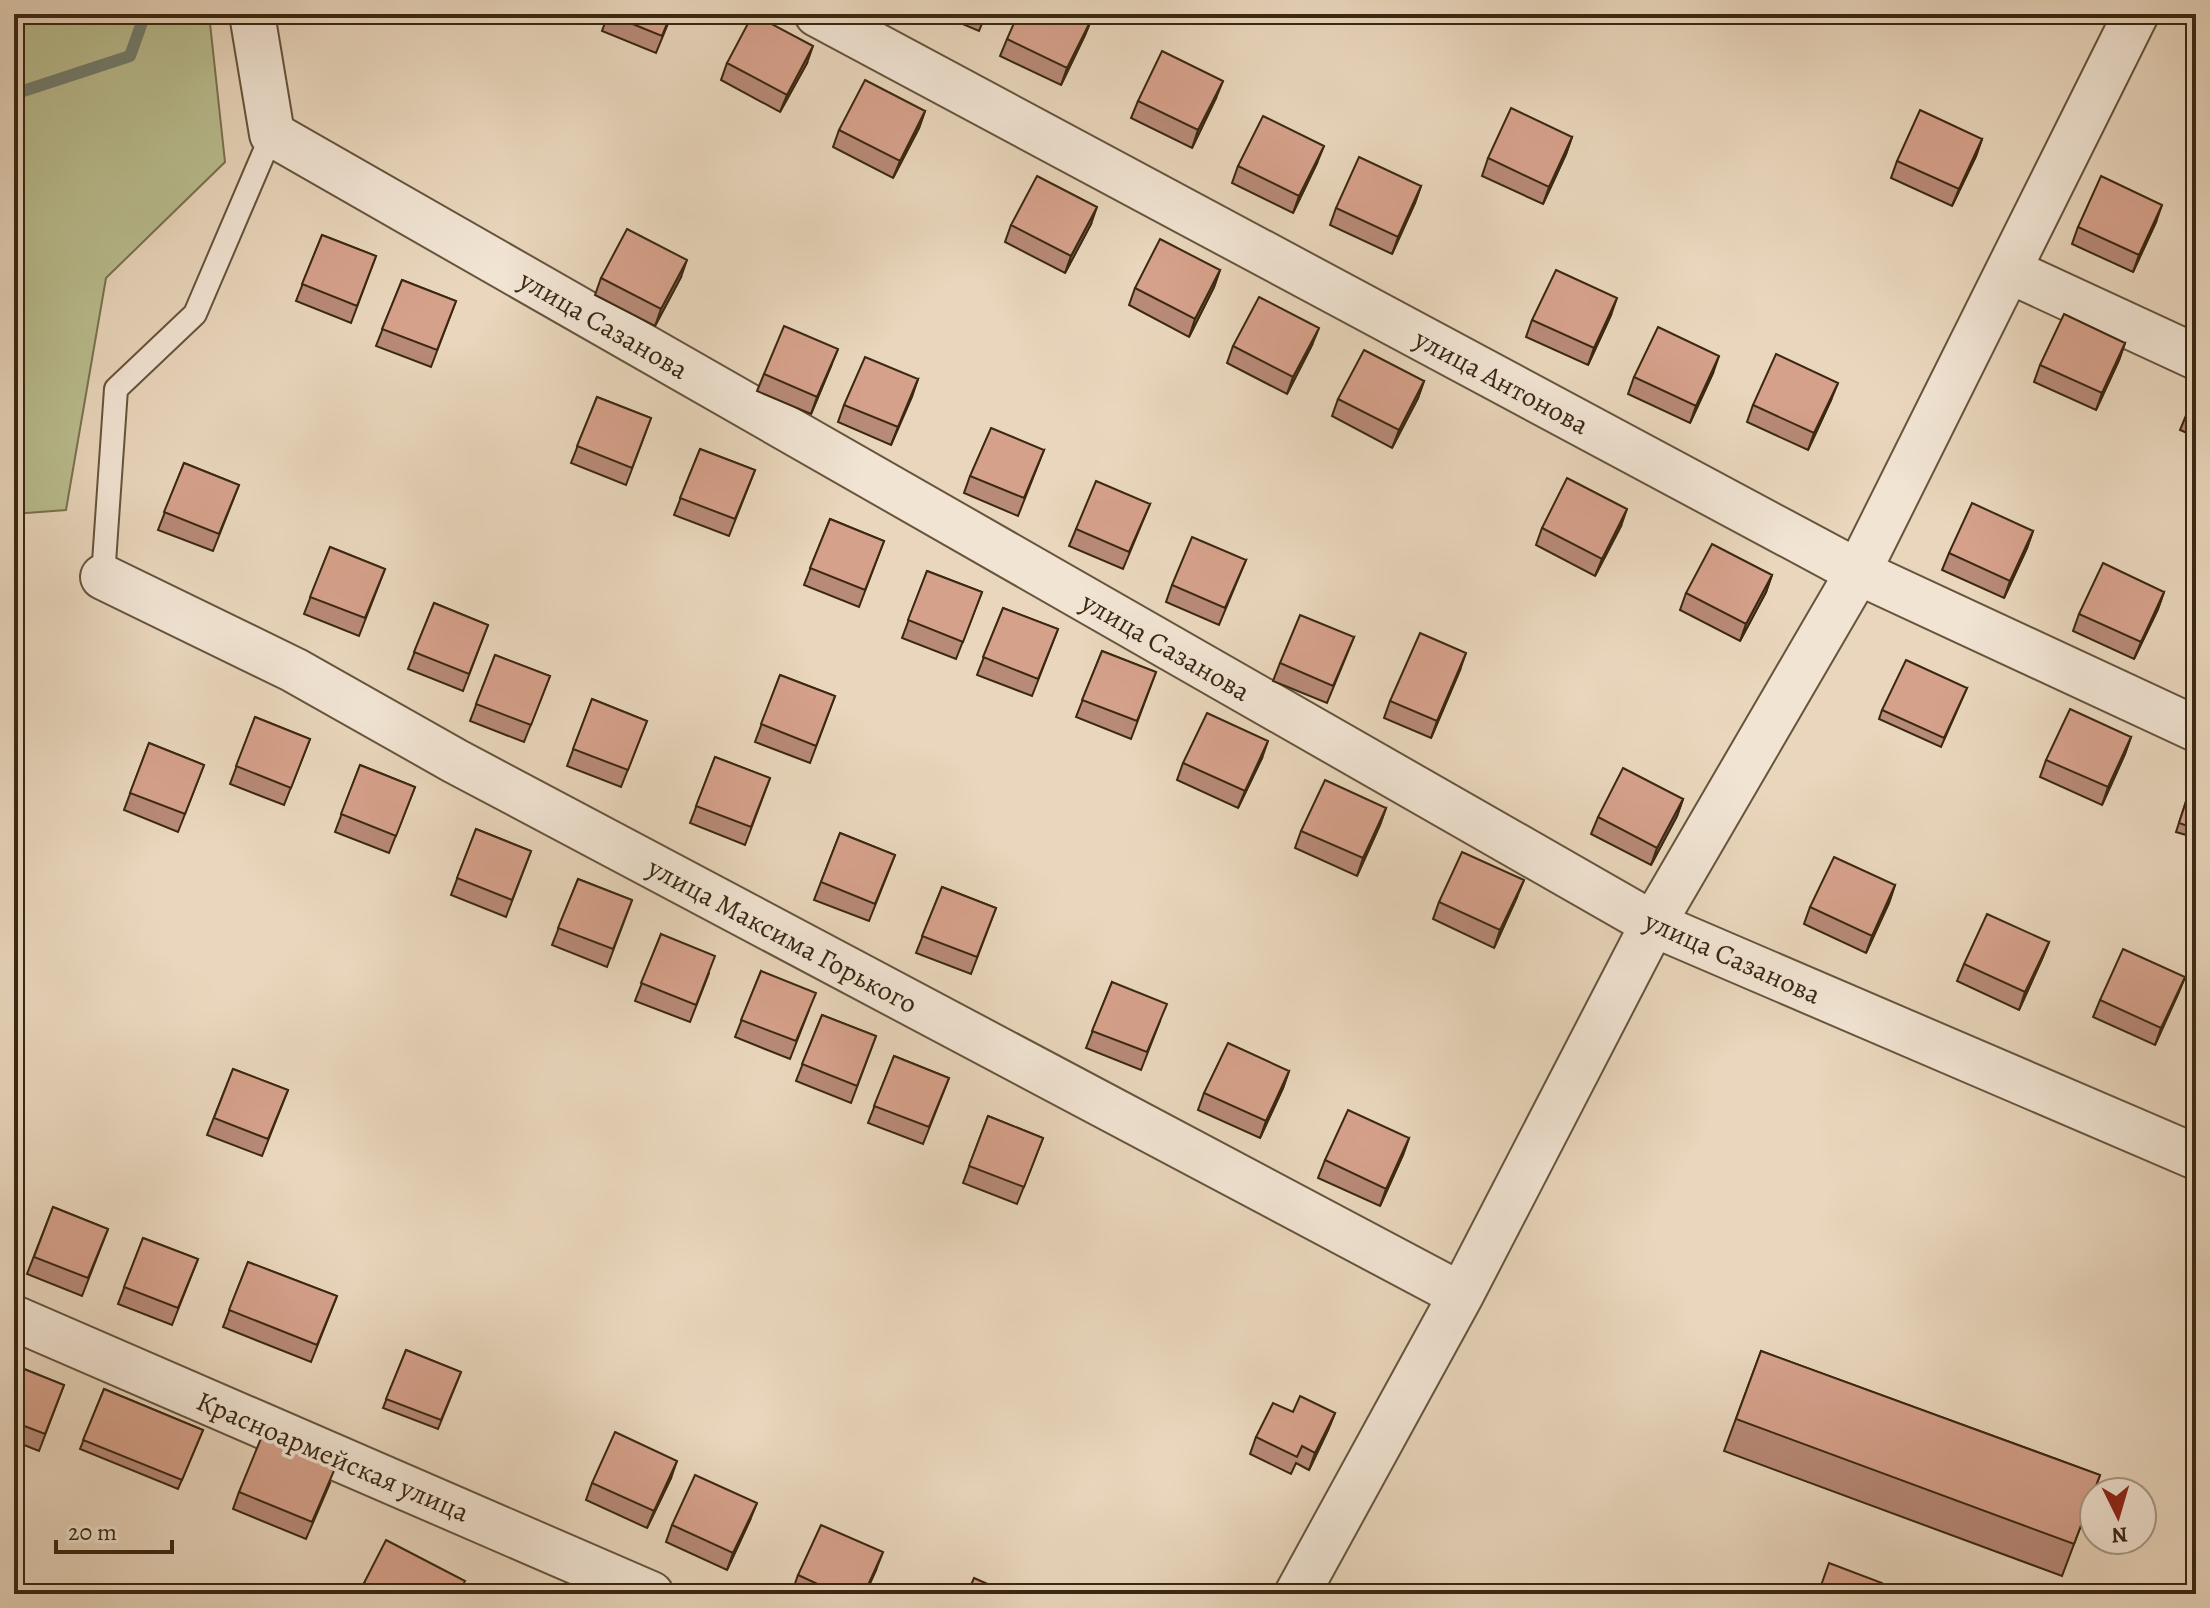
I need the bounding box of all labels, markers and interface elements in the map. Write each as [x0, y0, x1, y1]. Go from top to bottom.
street label: улица Сазанова [511, 261, 695, 389]
street label: улица Антонова [1407, 319, 1595, 444]
street label: улица Сазанова [1073, 583, 1257, 711]
street label: улица Максима Горького [640, 848, 924, 1023]
street label: улица Сазанова [1638, 902, 1827, 1014]
street label: Красноармейская улица [190, 1382, 475, 1532]
north arrow [2078, 1476, 2158, 1556]
scale bar [56, 1504, 172, 1554]
text: 20 m [68, 1516, 117, 1548]
text: N [2110, 1519, 2129, 1551]

